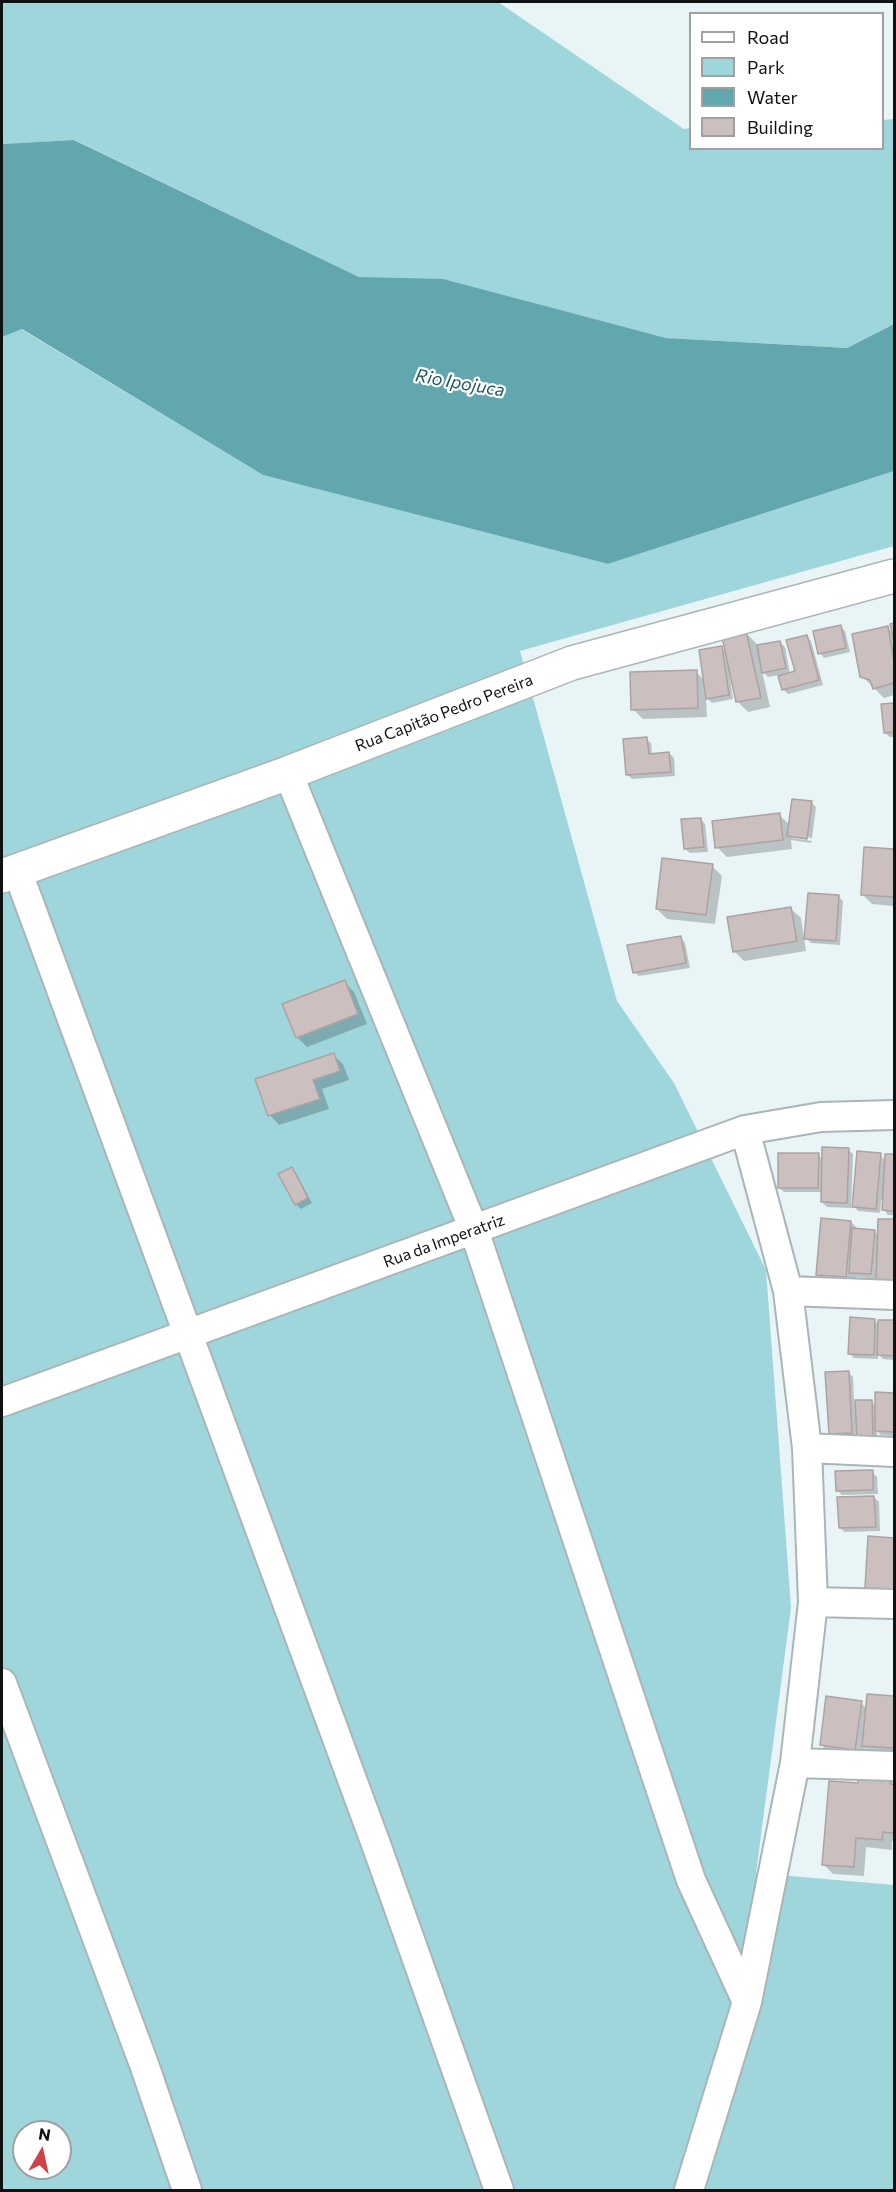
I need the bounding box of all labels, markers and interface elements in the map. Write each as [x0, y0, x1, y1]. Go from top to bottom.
legend [689, 12, 884, 150]
text: Road [747, 26, 789, 48]
text: Park [747, 56, 785, 78]
text: Water [747, 86, 798, 108]
text: Building [747, 116, 813, 138]
water label: Rio Ipojuca [414, 365, 506, 401]
street label: Rua Capitão Pedro Pereira [352, 670, 536, 756]
street label: Rua da Imperatriz [381, 1210, 507, 1272]
north arrow [12, 2120, 72, 2180]
text: N [37, 2123, 52, 2144]

